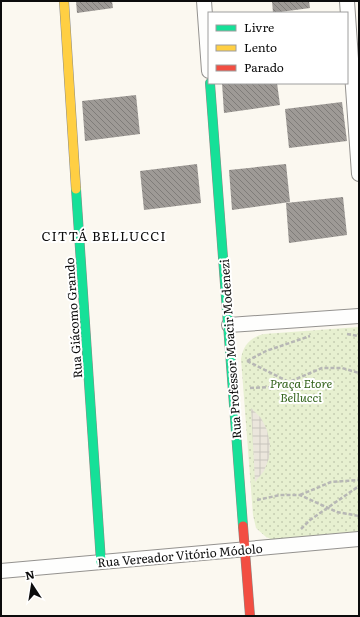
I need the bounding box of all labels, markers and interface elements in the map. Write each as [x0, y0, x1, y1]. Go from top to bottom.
legend [208, 12, 348, 84]
text: Livre [244, 18, 274, 36]
text: Lento [244, 38, 277, 56]
text: Parado [244, 58, 284, 76]
district label: CITTÁ BELLUCCI [41, 226, 167, 245]
street label: Rua Giácomo Grando [60, 257, 86, 379]
street label: Rua Professor Moacir Modenezi [215, 259, 245, 439]
park label: Praça Etore Bellucci [270, 374, 332, 406]
street label: Rua Vereador Vitório Módolo [97, 539, 263, 571]
north arrow [12, 565, 52, 605]
text: N [24, 565, 36, 583]

